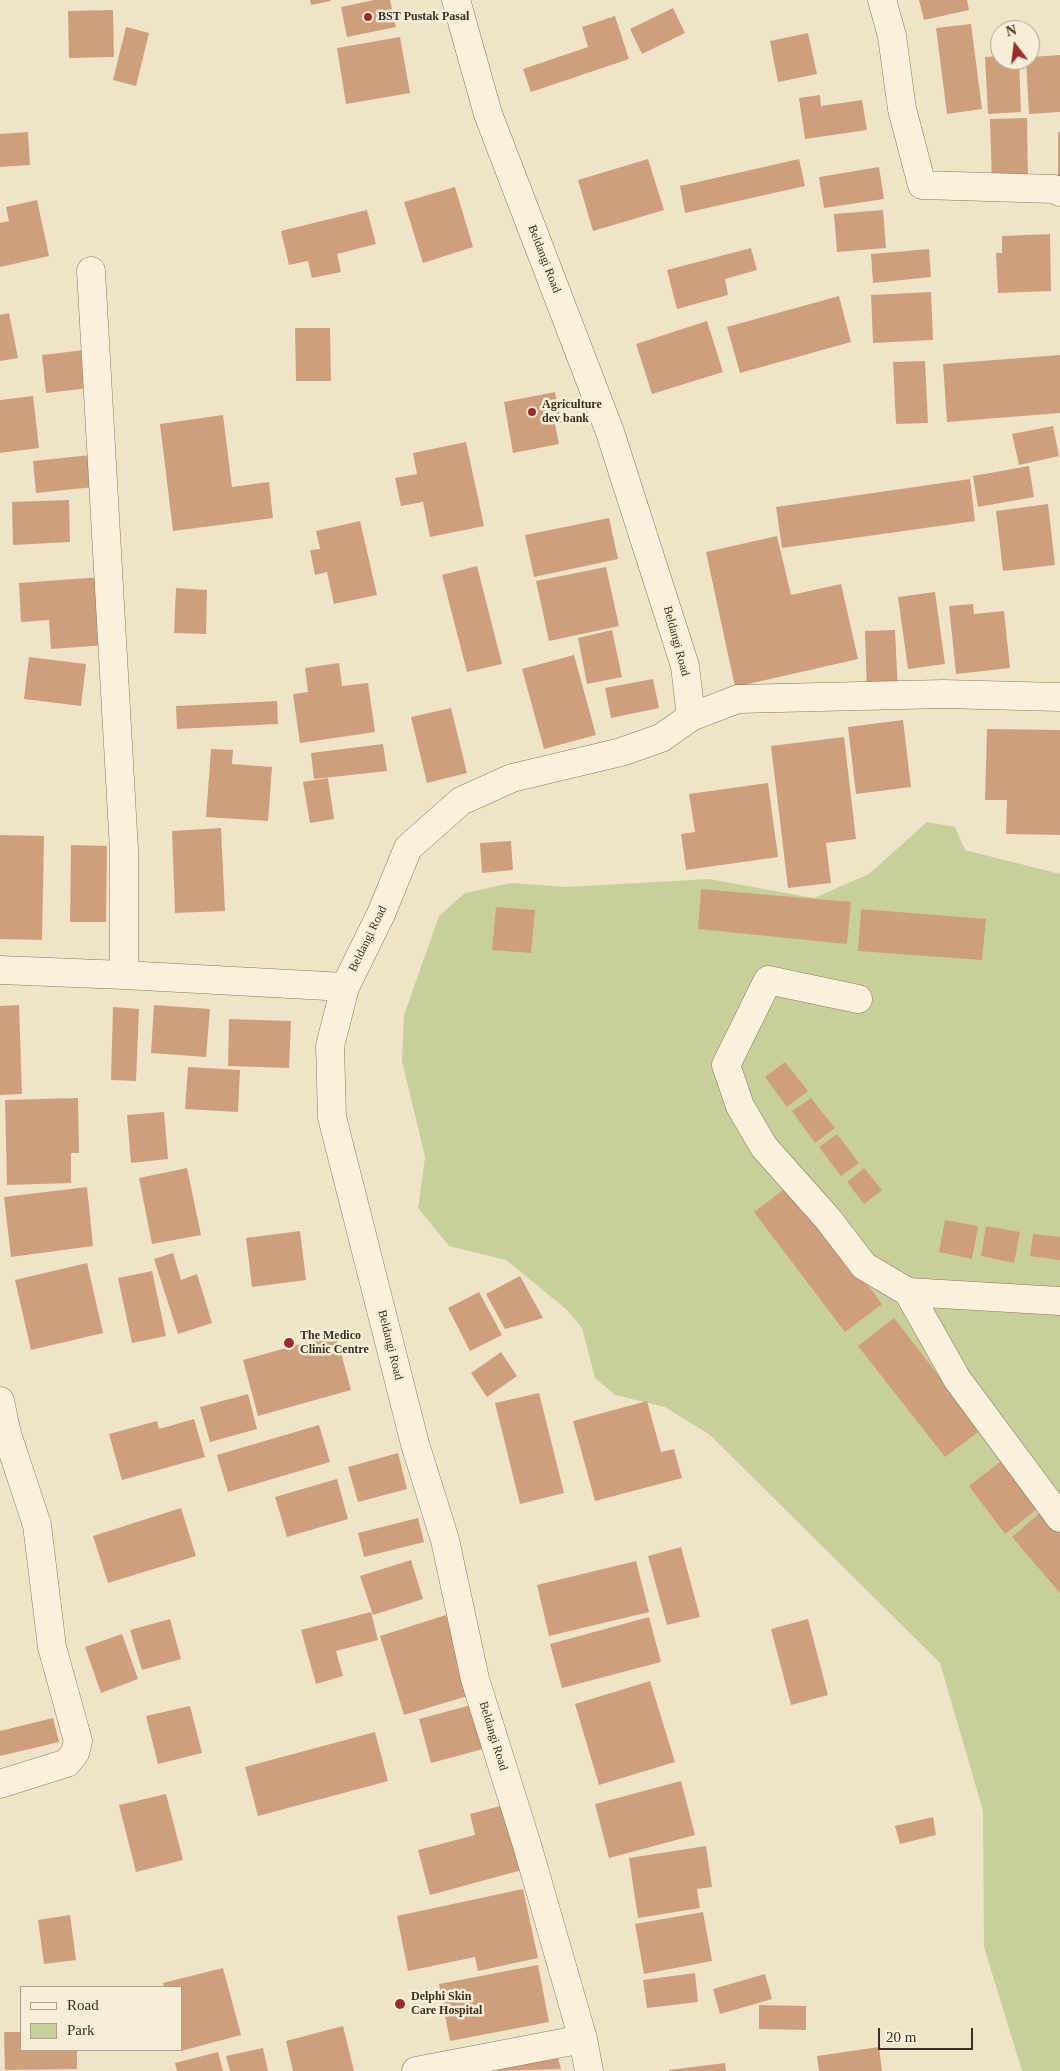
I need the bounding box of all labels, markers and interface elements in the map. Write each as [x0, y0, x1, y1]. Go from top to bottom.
place label: BST Pustak Pasal [378, 10, 469, 24]
marker: BST Pustak Pasal [362, 11, 374, 23]
north arrow [990, 20, 1040, 70]
text: N [1004, 22, 1018, 40]
street label: Beldangi Road [524, 223, 564, 295]
place label: Agriculture dev bank [542, 398, 602, 426]
marker: Agriculture dev bank [526, 406, 538, 418]
street label: Beldangi Road [660, 605, 692, 677]
street label: Beldangi Road [346, 904, 390, 974]
street label: Beldangi Road [374, 1308, 406, 1382]
place label: The Medico Clinic Centre [300, 1329, 369, 1357]
marker: The Medico Clinic Centre [282, 1336, 296, 1350]
street label: Beldangi Road [476, 1700, 510, 1772]
legend [20, 1986, 182, 2051]
place label: Delphi Skin Care Hospital [411, 1990, 482, 2018]
text: Road [67, 1997, 99, 2013]
marker: Delphi Skin Care Hospital [393, 1997, 407, 2011]
scale bar [880, 2018, 975, 2050]
text: Park [67, 2022, 95, 2038]
text: 20 m [886, 2029, 916, 2045]

